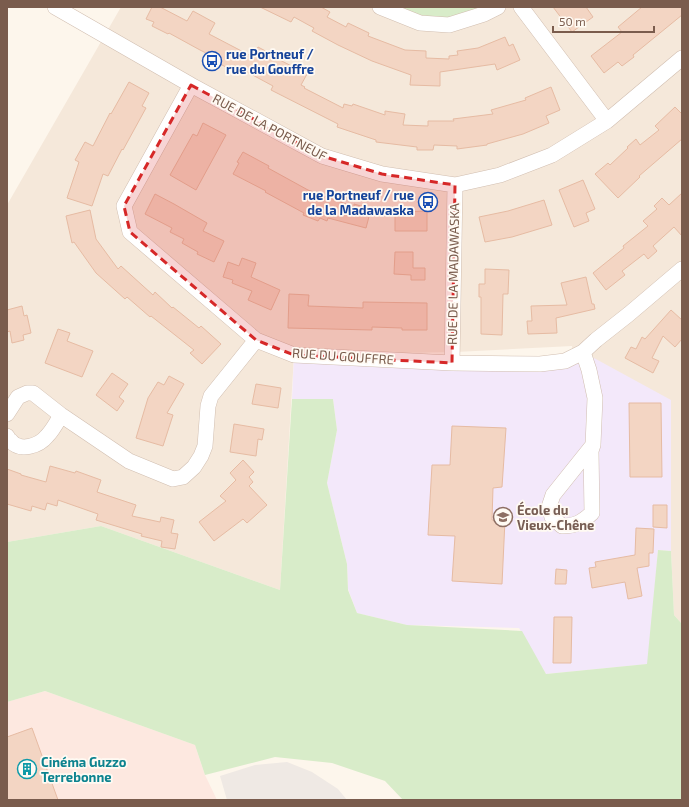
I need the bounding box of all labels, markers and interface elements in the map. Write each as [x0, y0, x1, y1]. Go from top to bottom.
scale bar [553, 8, 654, 34]
text: 50 m [559, 14, 586, 28]
place label: rue Portneuf / rue du Gouffre [226, 46, 314, 77]
bus stop icon: rue Portneuf / rue du Gouffre [201, 50, 223, 72]
street label: RUE DE LA PORTNEUF [210, 90, 330, 164]
place label: rue Portneuf / rue de la Madawaska [303, 187, 414, 218]
bus stop icon: rue Portneuf / rue de la Madawaska [417, 191, 439, 213]
street label: RUE DE LA MADAWASKA [444, 203, 462, 345]
street label: RUE DU GOUFFRE [292, 344, 394, 368]
place label: École du Vieux-Chêne [517, 501, 594, 533]
school or university icon: École du Vieux-Chêne [492, 506, 514, 528]
place label: Cinéma Guzzo Terrebonne [41, 754, 127, 785]
building icon: Cinéma Guzzo Terrebonne [16, 758, 38, 780]

